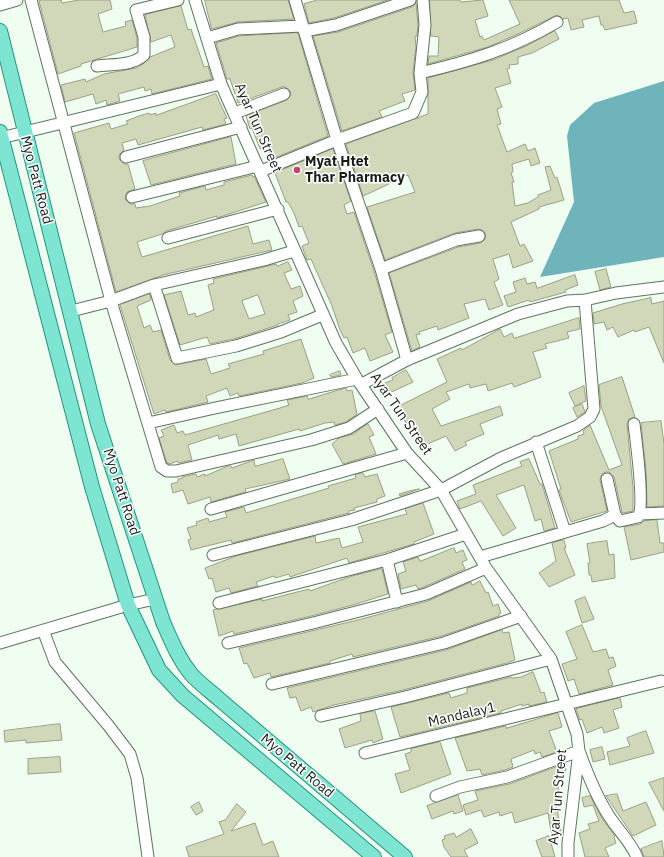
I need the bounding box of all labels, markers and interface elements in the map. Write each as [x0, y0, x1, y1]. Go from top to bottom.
street label: Ayar Tun Street [231, 81, 285, 175]
street label: Myo Patt Road [16, 134, 56, 226]
place label: Myat Htet Thar Pharmacy [305, 154, 405, 186]
marker: Myat Htet Thar Pharmacy [292, 165, 302, 175]
street label: Ayar Tun Street [366, 370, 436, 458]
street label: Myo Patt Road [99, 446, 143, 538]
street label: Mandalay1 [426, 699, 498, 731]
street label: Myo Patt Road [257, 730, 337, 802]
street label: Ayar Tun Street [545, 748, 571, 846]

